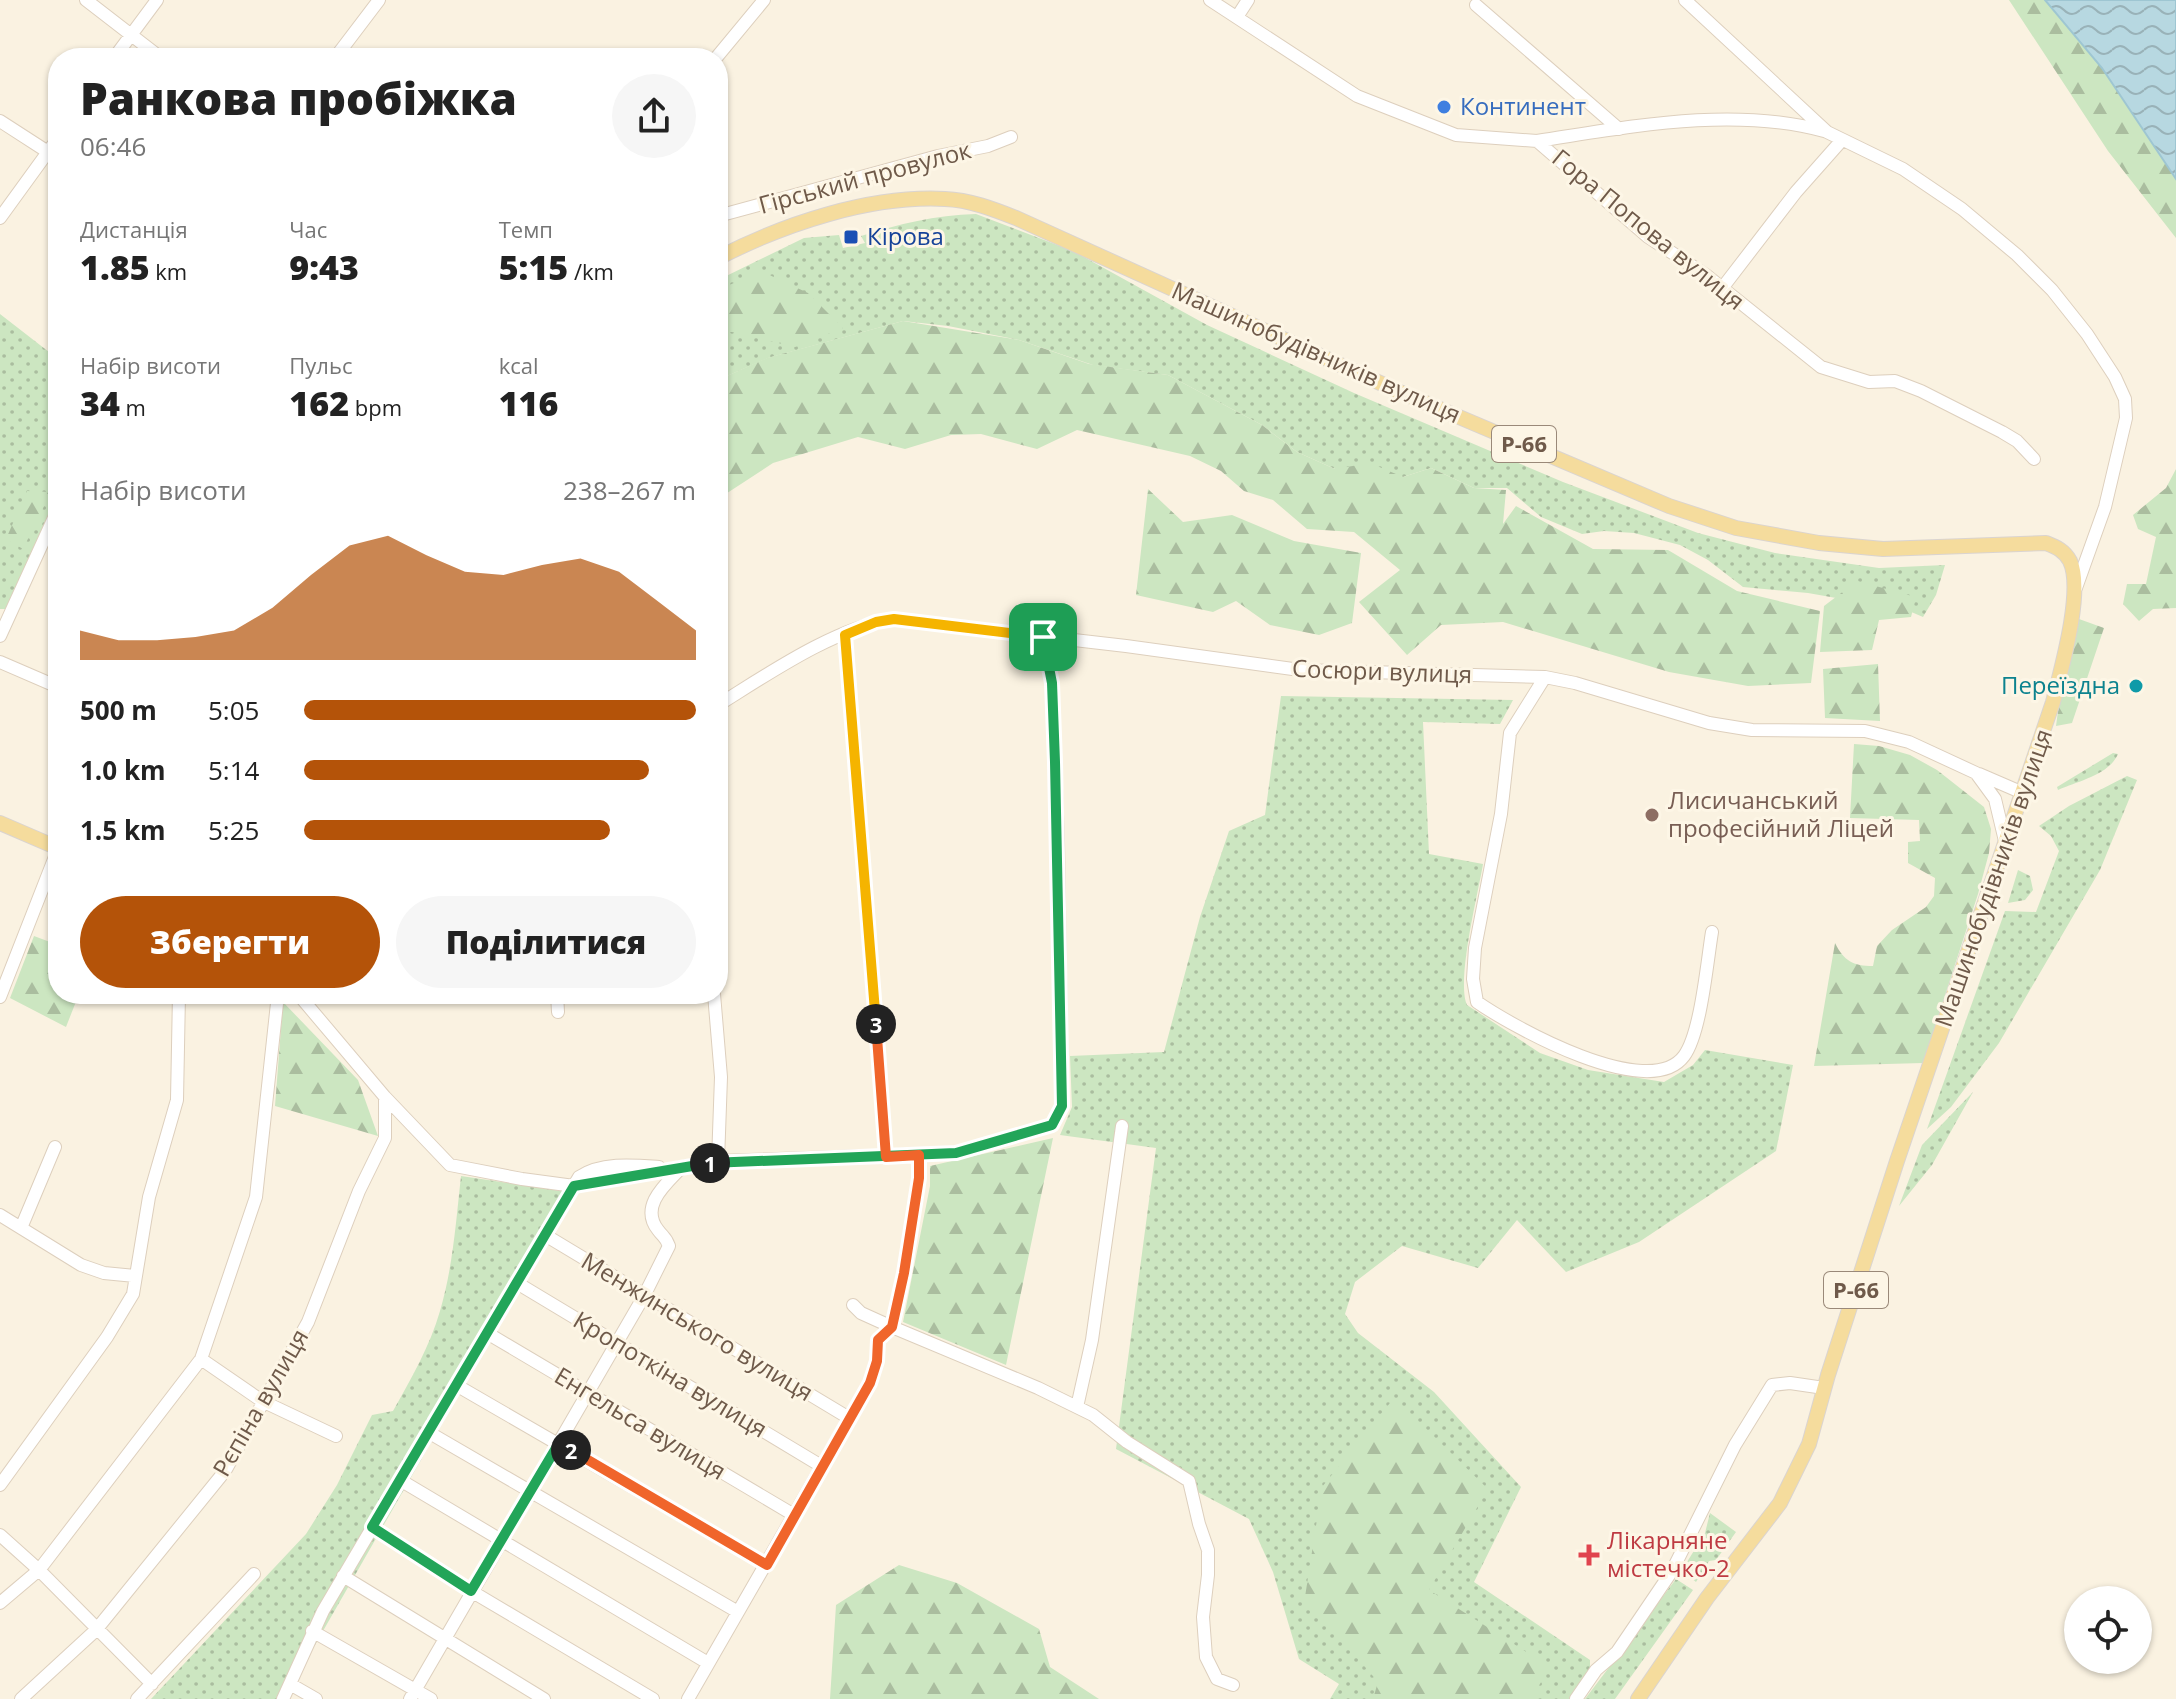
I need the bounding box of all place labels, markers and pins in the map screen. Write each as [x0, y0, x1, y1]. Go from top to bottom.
place label: Континент [1460, 89, 1586, 122]
marker: Континент [1435, 98, 1453, 116]
place label: Кірова [867, 219, 944, 252]
marker: Кірова [842, 228, 860, 246]
pin [1009, 603, 1077, 671]
place label: Переїздна [2001, 668, 2120, 701]
marker: Переїздна [2127, 677, 2145, 695]
place label: Лисичанський професійний Ліцей [1668, 783, 1894, 844]
marker: Лисичанський професійний Ліцей [1643, 806, 1661, 824]
pin: 3 [856, 1004, 896, 1044]
pin: 1 [690, 1143, 730, 1183]
pin: 2 [551, 1430, 591, 1470]
place label: Лікарняне містечко-2 [1607, 1523, 1730, 1584]
marker: Лікарняне містечко-2 [1578, 1544, 1600, 1566]

